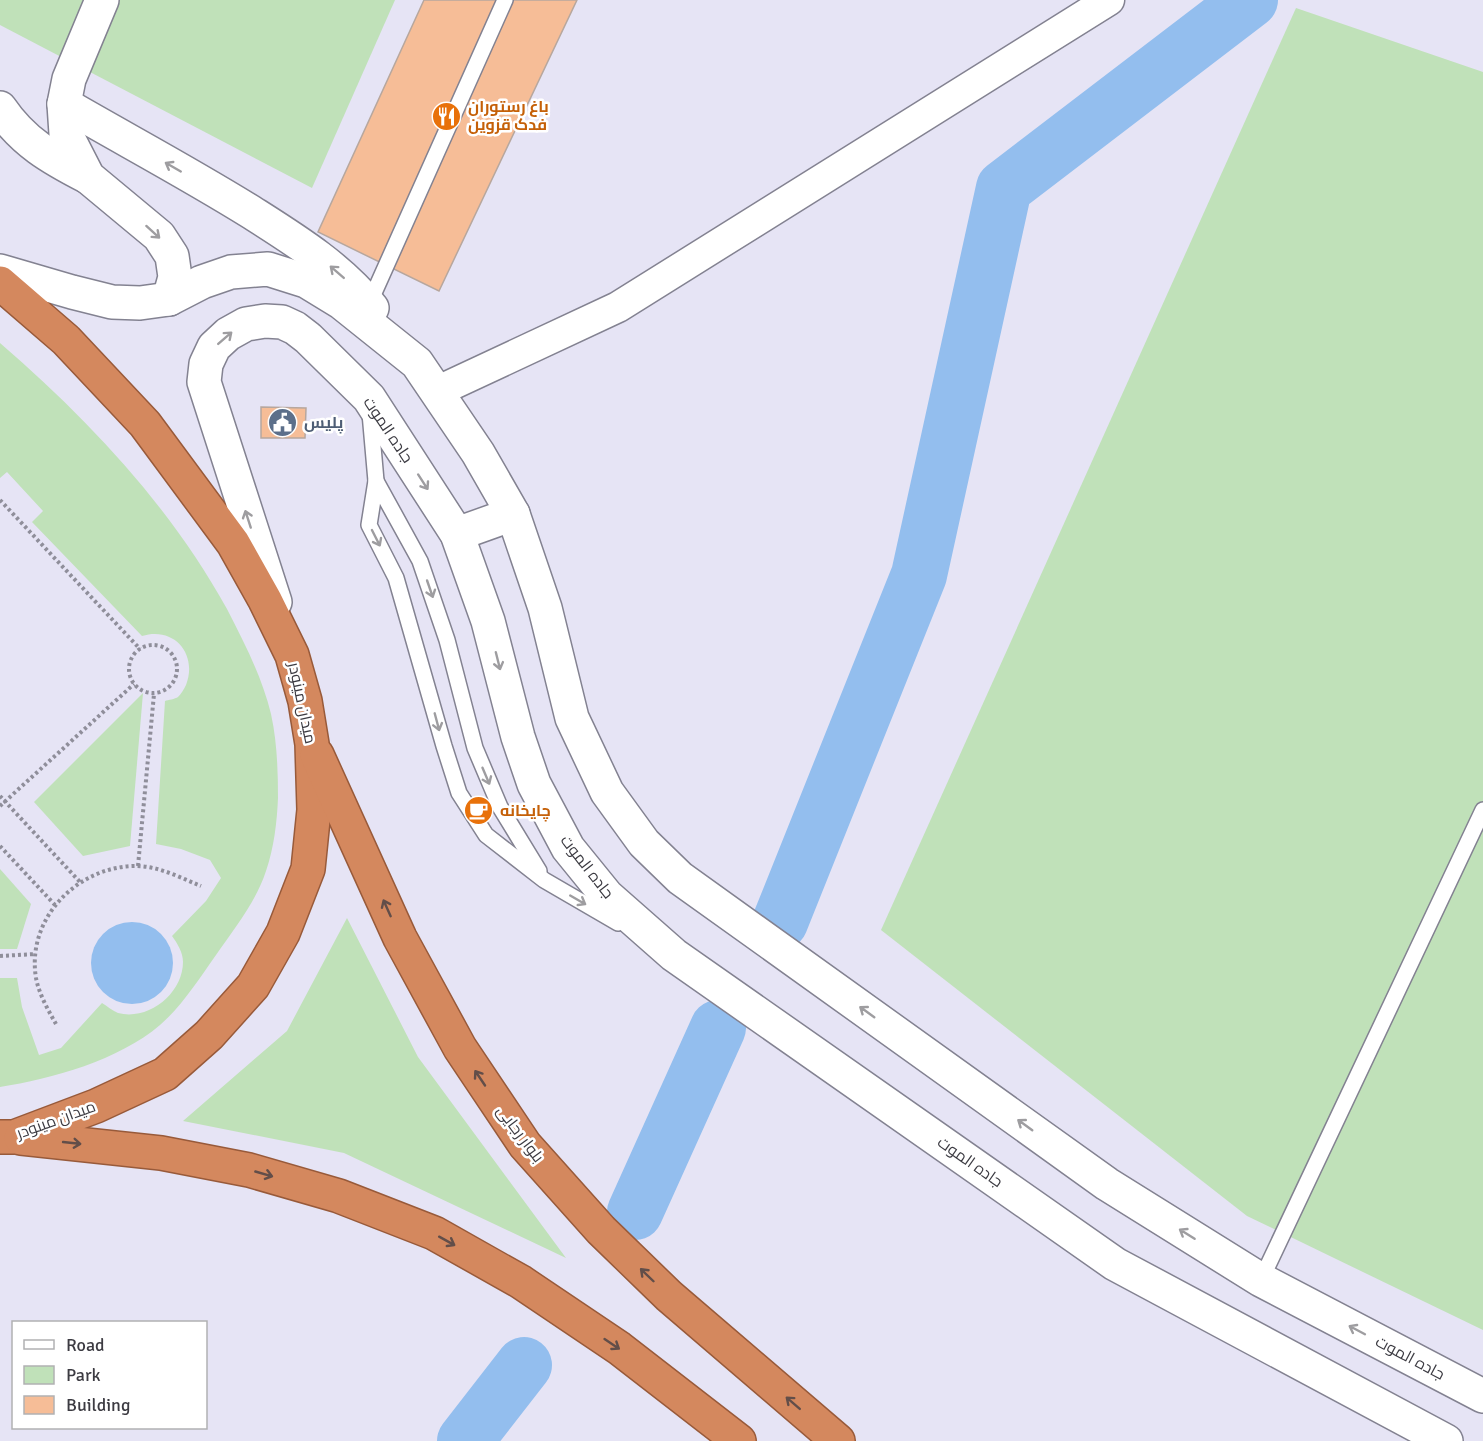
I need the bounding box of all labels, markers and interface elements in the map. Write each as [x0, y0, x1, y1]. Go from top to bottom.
place label: باغ رستوران فدک قزوین [468, 97, 549, 135]
restaurant icon: باغ رستوران فدک قزوین [431, 100, 463, 132]
one-way arrow [165, 160, 182, 172]
one-way arrow [146, 225, 161, 239]
one-way arrow [330, 265, 345, 279]
one-way arrow [217, 331, 232, 345]
street label: جاده الموت [359, 393, 417, 467]
public building icon: پلیس [267, 407, 299, 439]
place label: پلیس [304, 413, 343, 434]
one-way arrow [417, 474, 430, 491]
one-way arrow [242, 510, 253, 529]
one-way arrow [371, 528, 382, 546]
one-way arrow [425, 579, 436, 598]
one-way arrow [493, 651, 505, 670]
street label: میدان مینودر [283, 659, 320, 746]
one-way arrow [432, 712, 444, 731]
one-way arrow [481, 766, 493, 784]
cafe icon: چایخانه [463, 795, 495, 827]
place label: چایخانه [500, 801, 551, 822]
street label: جاده الموت [556, 831, 618, 903]
one-way arrow [569, 894, 586, 906]
one-way arrow [380, 899, 392, 917]
one-way arrow [859, 1005, 875, 1018]
one-way arrow [474, 1070, 487, 1087]
street label: میدان مینودر [13, 1096, 98, 1144]
street label: بلوار رجایی [492, 1101, 548, 1167]
one-way arrow [1018, 1119, 1034, 1131]
street label: جاده الموت [933, 1132, 1007, 1192]
one-way arrow [61, 1138, 81, 1149]
one-way arrow [254, 1169, 273, 1180]
one-way arrow [1179, 1227, 1196, 1239]
one-way arrow [438, 1235, 455, 1247]
one-way arrow [639, 1267, 654, 1282]
legend [12, 1321, 207, 1429]
one-way arrow [1348, 1324, 1366, 1335]
street label: جاده الموت [1372, 1331, 1448, 1385]
text: Road [66, 1334, 105, 1356]
one-way arrow [603, 1338, 620, 1350]
text: Park [66, 1364, 101, 1386]
text: Building [66, 1394, 130, 1416]
one-way arrow [786, 1396, 801, 1410]

